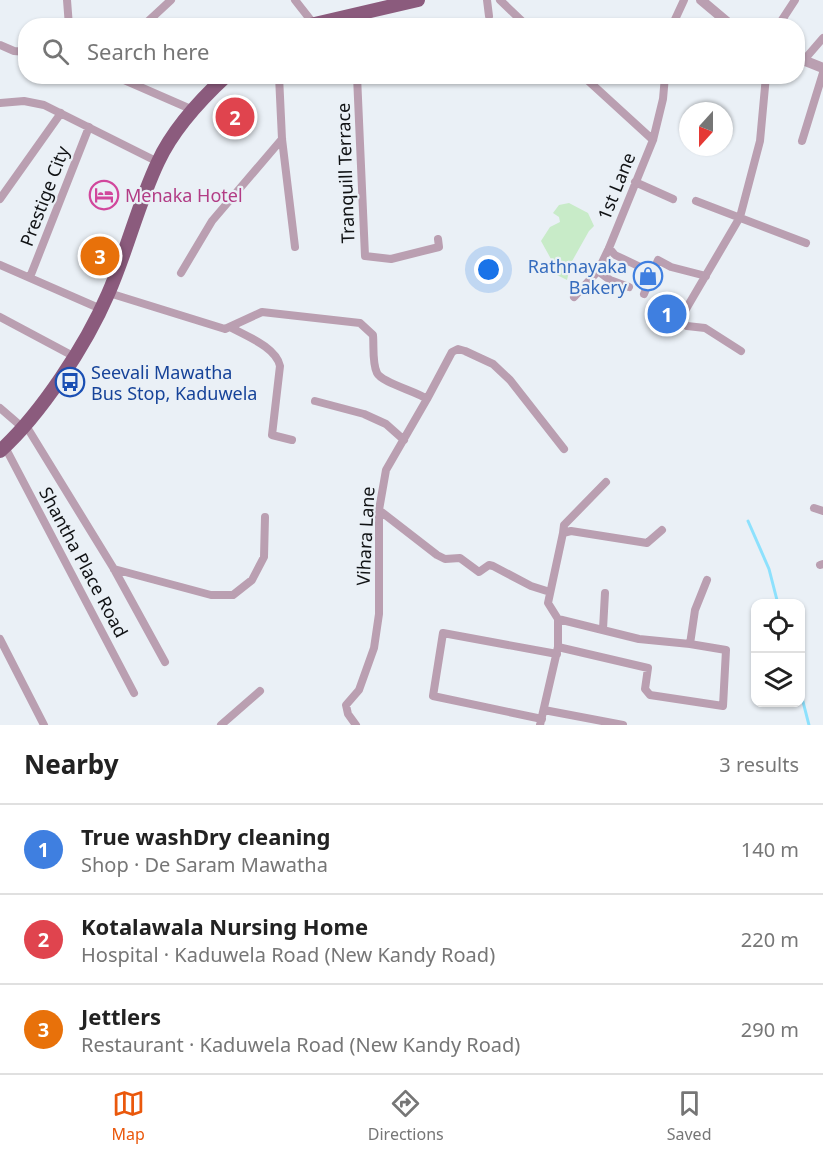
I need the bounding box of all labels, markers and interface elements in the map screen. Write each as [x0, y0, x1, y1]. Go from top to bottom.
search box [18, 18, 805, 84]
icon: search [39, 35, 72, 68]
text: Search here [87, 36, 209, 66]
pin: 2 [216, 94, 254, 140]
street label: Tranquill Terrace [331, 102, 359, 244]
north arrow [679, 102, 733, 156]
street label: Prestige City [14, 142, 74, 250]
street label: 1st Lane [592, 149, 640, 223]
hotel icon: Menaka Hotel [88, 179, 120, 211]
place label: Menaka Hotel [125, 183, 243, 207]
pin: 3 [80, 234, 120, 278]
place label: Rathnayaka Bakery [528, 254, 628, 299]
your location [474, 255, 503, 284]
shop icon: Rathnayaka Bakery [632, 260, 664, 292]
pin: 1 [648, 292, 686, 336]
place label: Seevali Mawatha Bus Stop, Kaduwela [91, 360, 257, 405]
bus stop icon: Seevali Mawatha Bus Stop, Kaduwela [54, 366, 86, 398]
street label: Shantha Place Road [34, 483, 134, 641]
street label: Vihara Lane [350, 486, 380, 586]
map controls [751, 599, 805, 707]
button: locate [751, 599, 805, 653]
button: layers [751, 653, 805, 707]
text: Nearby [24, 746, 119, 782]
text: 3 results [719, 751, 799, 778]
text: True washDry cleaning [81, 821, 330, 851]
text: 1 [38, 836, 49, 863]
text: 140 m [741, 836, 799, 863]
text: Shop · De Saram Mawatha [81, 851, 328, 878]
text: Kotalawala Nursing Home [81, 911, 368, 941]
text: 2 [38, 926, 49, 953]
text: 220 m [741, 926, 799, 953]
text: Hospital · Kaduwela Road (New Kandy Road) [81, 941, 495, 968]
text: Jettlers [81, 1001, 161, 1031]
text: 3 [38, 1016, 49, 1043]
text: 290 m [741, 1016, 799, 1043]
text: Restaurant · Kaduwela Road (New Kandy Road) [81, 1031, 520, 1058]
tab: Map [111, 1087, 145, 1145]
tab: Directions [368, 1087, 444, 1145]
tab: Saved [667, 1087, 711, 1145]

